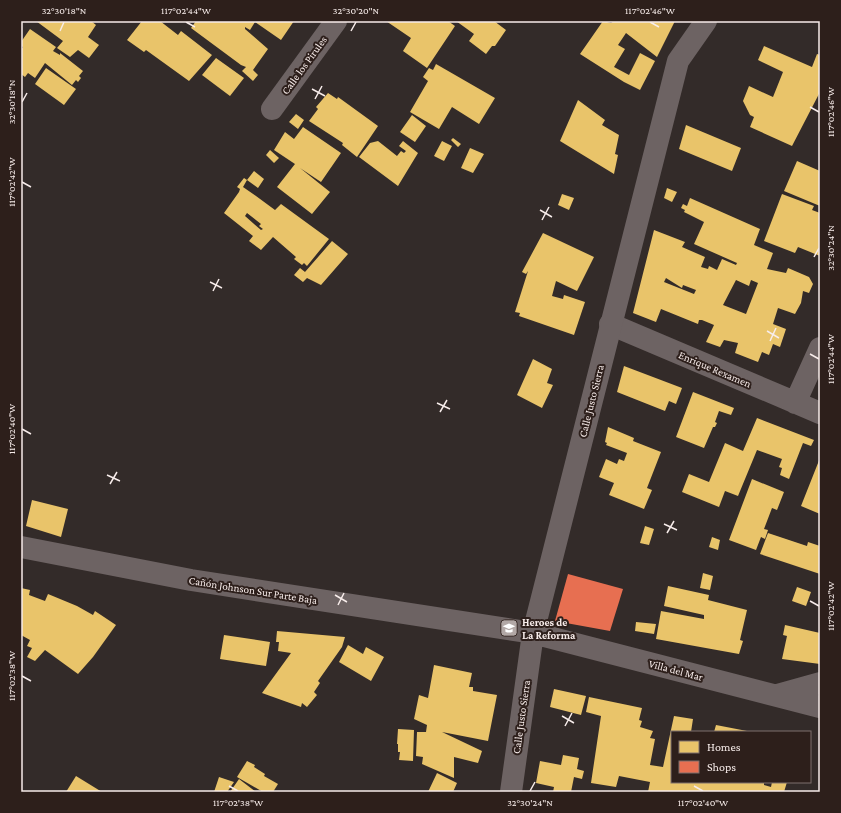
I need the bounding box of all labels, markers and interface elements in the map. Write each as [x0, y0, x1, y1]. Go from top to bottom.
text: 32°30'18"N [42, 5, 87, 16]
text: 117°02'44"W [161, 5, 212, 16]
text: 32°30'20"N [333, 5, 380, 16]
text: 117°02'46"W [625, 5, 676, 16]
street label: Calle los Pirules [279, 34, 329, 96]
text: 32°30'18"N [6, 79, 17, 124]
text: 117°02'46"W [825, 86, 836, 137]
text: 117°02'42"W [6, 156, 17, 207]
text: 32°30'24"N [825, 225, 836, 271]
text: 117°02'44"W [825, 333, 836, 384]
street label: Enrique Rexamen [677, 348, 753, 391]
street label: Calle Justo Sierra [576, 363, 607, 439]
text: 117°02'40"W [6, 403, 17, 454]
street label: Cañón Johnson Sur Parte Baja [188, 574, 318, 607]
text: 117°02'42"W [825, 580, 836, 631]
place label: Heroes de La Reforma [522, 616, 576, 641]
school or university icon: Heroes de La Reforma [499, 618, 519, 638]
text: 117°02'38"W [6, 650, 17, 701]
street label: Villa del Mar [648, 657, 705, 683]
street label: Calle Justo Sierra [510, 679, 533, 755]
legend [671, 731, 811, 783]
text: Homes [707, 740, 741, 754]
text: Shops [707, 760, 736, 774]
text: 117°02'38"W [213, 797, 264, 808]
text: 32°30'24"N [507, 797, 553, 808]
text: 117°02'40"W [678, 797, 729, 808]

